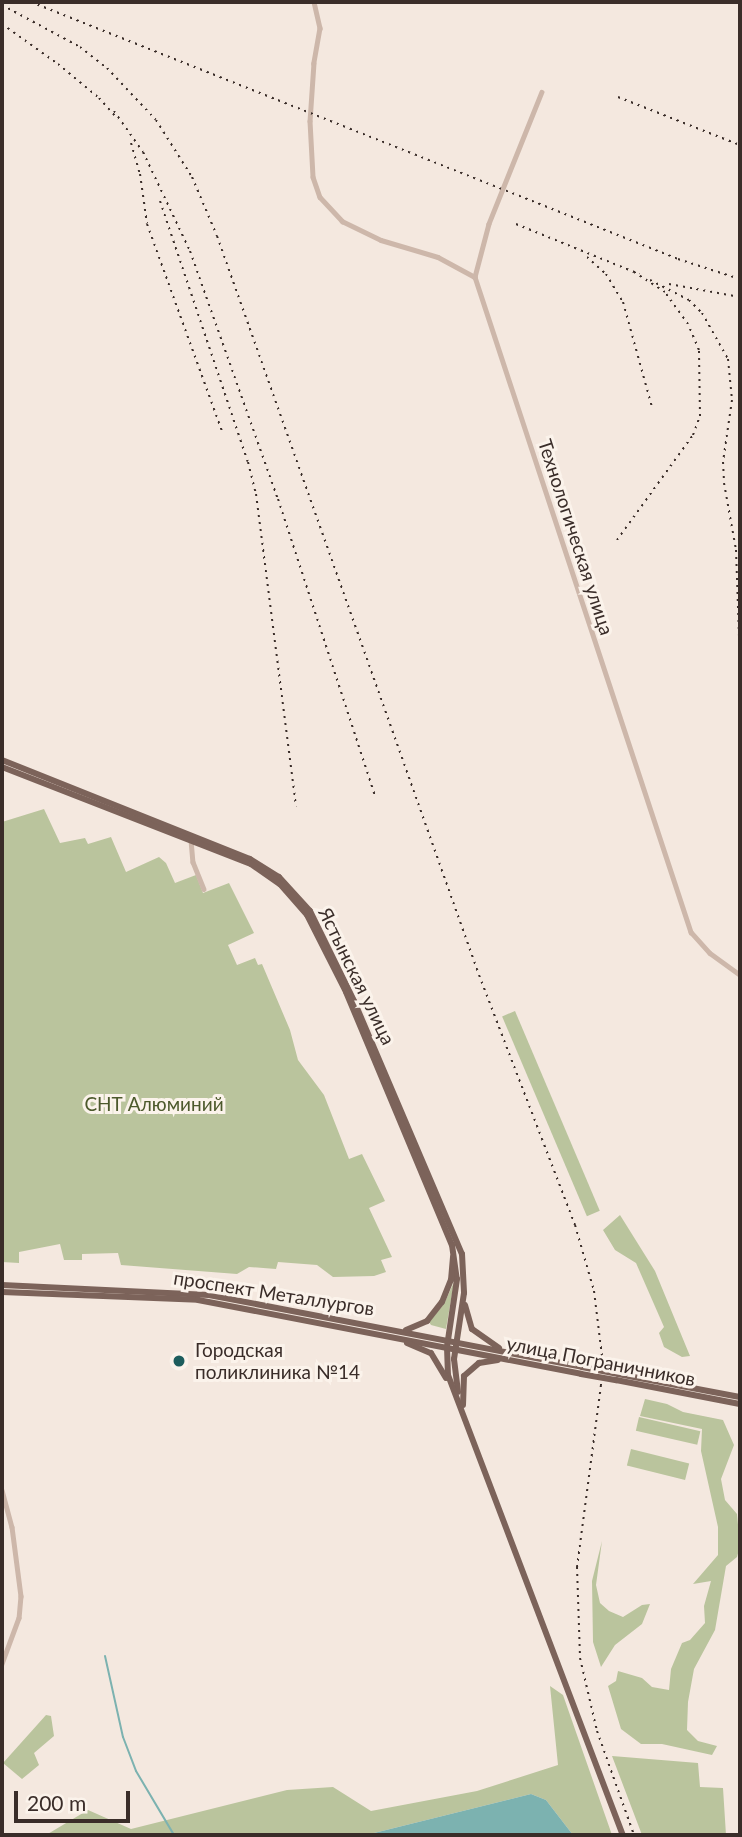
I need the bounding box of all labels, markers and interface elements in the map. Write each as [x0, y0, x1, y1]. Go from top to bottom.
street label: Технологическая улица [534, 436, 618, 638]
street label: Ястынская улица [314, 904, 400, 1048]
park label: СНТ Алюминий [84, 1093, 224, 1115]
street label: проспект Металлургов [172, 1266, 376, 1320]
street label: улица Пограничников [505, 1332, 697, 1390]
place label: Городская поликлиника №14 [195, 1339, 360, 1383]
marker: Городская поликлиника №14 [169, 1351, 189, 1371]
scale bar [18, 1778, 133, 1822]
text: 200 m [27, 1790, 86, 1815]

